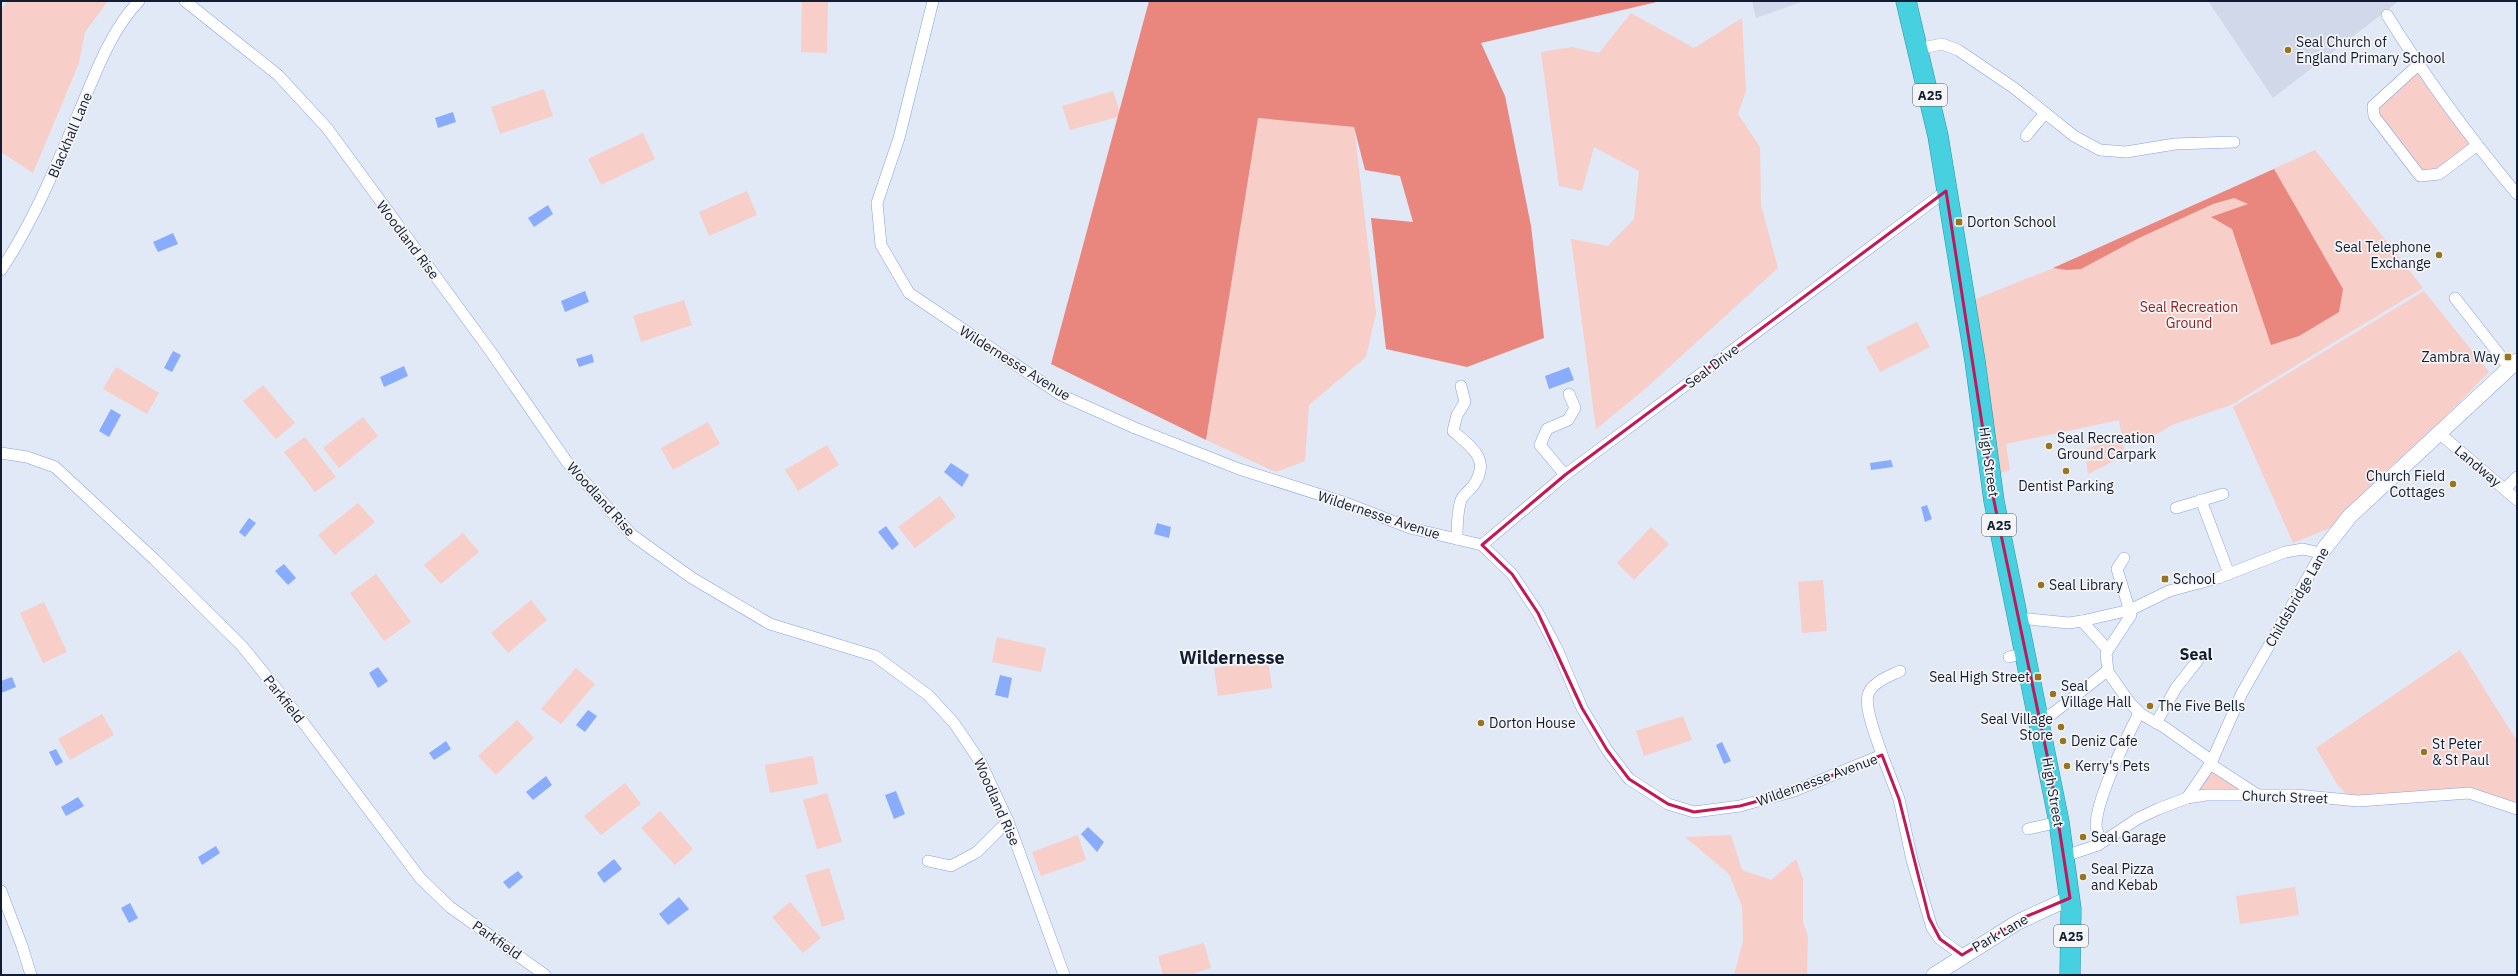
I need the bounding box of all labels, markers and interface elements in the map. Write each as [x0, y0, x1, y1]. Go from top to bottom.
place label: Seal Church of England Primary School [2296, 33, 2445, 67]
marker: Seal Church of England Primary School [2283, 45, 2293, 55]
road number: A25 [1913, 84, 1947, 106]
street label: Blackhall Lane [44, 89, 96, 181]
street label: Woodland Rise [373, 197, 444, 283]
place label: Dorton School [1967, 213, 2056, 231]
marker: Dorton School [1954, 217, 1964, 227]
place label: Seal Telephone Exchange [2335, 238, 2431, 272]
marker: Seal Telephone Exchange [2434, 250, 2444, 260]
park label: Seal Recreation Ground [2140, 298, 2238, 332]
street label: Wildernesse Avenue [956, 322, 1074, 405]
street label: Seal Drive [1681, 340, 1743, 392]
place label: Zambra Way [2421, 348, 2500, 366]
marker: Zambra Way [2503, 352, 2513, 362]
street label: High Street [1975, 426, 2003, 498]
place label: Seal Recreation Ground Carpark [2057, 429, 2157, 463]
marker: Seal Recreation Ground Carpark [2044, 441, 2054, 451]
street label: Landway [2451, 441, 2505, 491]
street label: Woodland Rise [563, 458, 639, 540]
marker: Dentist Parking [2061, 466, 2071, 476]
place label: Church Field Cottages [2366, 467, 2445, 501]
place label: Dentist Parking [2018, 477, 2114, 495]
marker: Church Field Cottages [2448, 479, 2458, 489]
street label: Wildernesse Avenue [1316, 487, 1443, 543]
road number: A25 [1982, 514, 2016, 536]
street label: Childsbridge Lane [2261, 544, 2333, 650]
place label: School [2173, 570, 2216, 588]
marker: School [2160, 574, 2170, 584]
place label: Seal Library [2049, 576, 2123, 594]
marker: Seal Library [2036, 580, 2046, 590]
district label: Seal [2180, 644, 2213, 664]
district label: Wildernesse [1179, 646, 1285, 669]
place label: Seal High Street [1929, 668, 2030, 686]
street label: Parkfield [260, 671, 308, 727]
marker: Seal High Street [2033, 672, 2043, 682]
place label: Seal Village Hall [2061, 677, 2131, 711]
marker: Seal Village Hall [2048, 689, 2058, 699]
place label: The Five Bells [2158, 697, 2245, 715]
marker: The Five Bells [2145, 701, 2155, 711]
place label: Seal Village Store [1981, 710, 2053, 744]
place label: Dorton House [1489, 714, 1576, 732]
marker: Dorton House [1476, 718, 1486, 728]
marker: Seal Village Store [2056, 722, 2066, 732]
place label: Deniz Cafe [2071, 732, 2138, 750]
place label: St Peter & St Paul [2432, 735, 2489, 769]
marker: Deniz Cafe [2058, 736, 2068, 746]
marker: St Peter & St Paul [2419, 747, 2429, 757]
street label: Wildernesse Avenue [1754, 750, 1880, 810]
street label: Woodland Rise [970, 756, 1024, 849]
street label: High Street [2038, 756, 2068, 828]
place label: Kerry's Pets [2075, 757, 2150, 775]
marker: Kerry's Pets [2062, 761, 2072, 771]
street label: Church Street [2242, 786, 2329, 808]
place label: Seal Garage [2091, 828, 2166, 846]
marker: Seal Garage [2078, 832, 2088, 842]
place label: Seal Pizza and Kebab [2091, 860, 2158, 894]
marker: Seal Pizza and Kebab [2078, 872, 2088, 882]
street label: Park Lane [1969, 910, 2032, 956]
street label: Parkfield [469, 917, 525, 963]
road number: A25 [2054, 925, 2088, 947]

